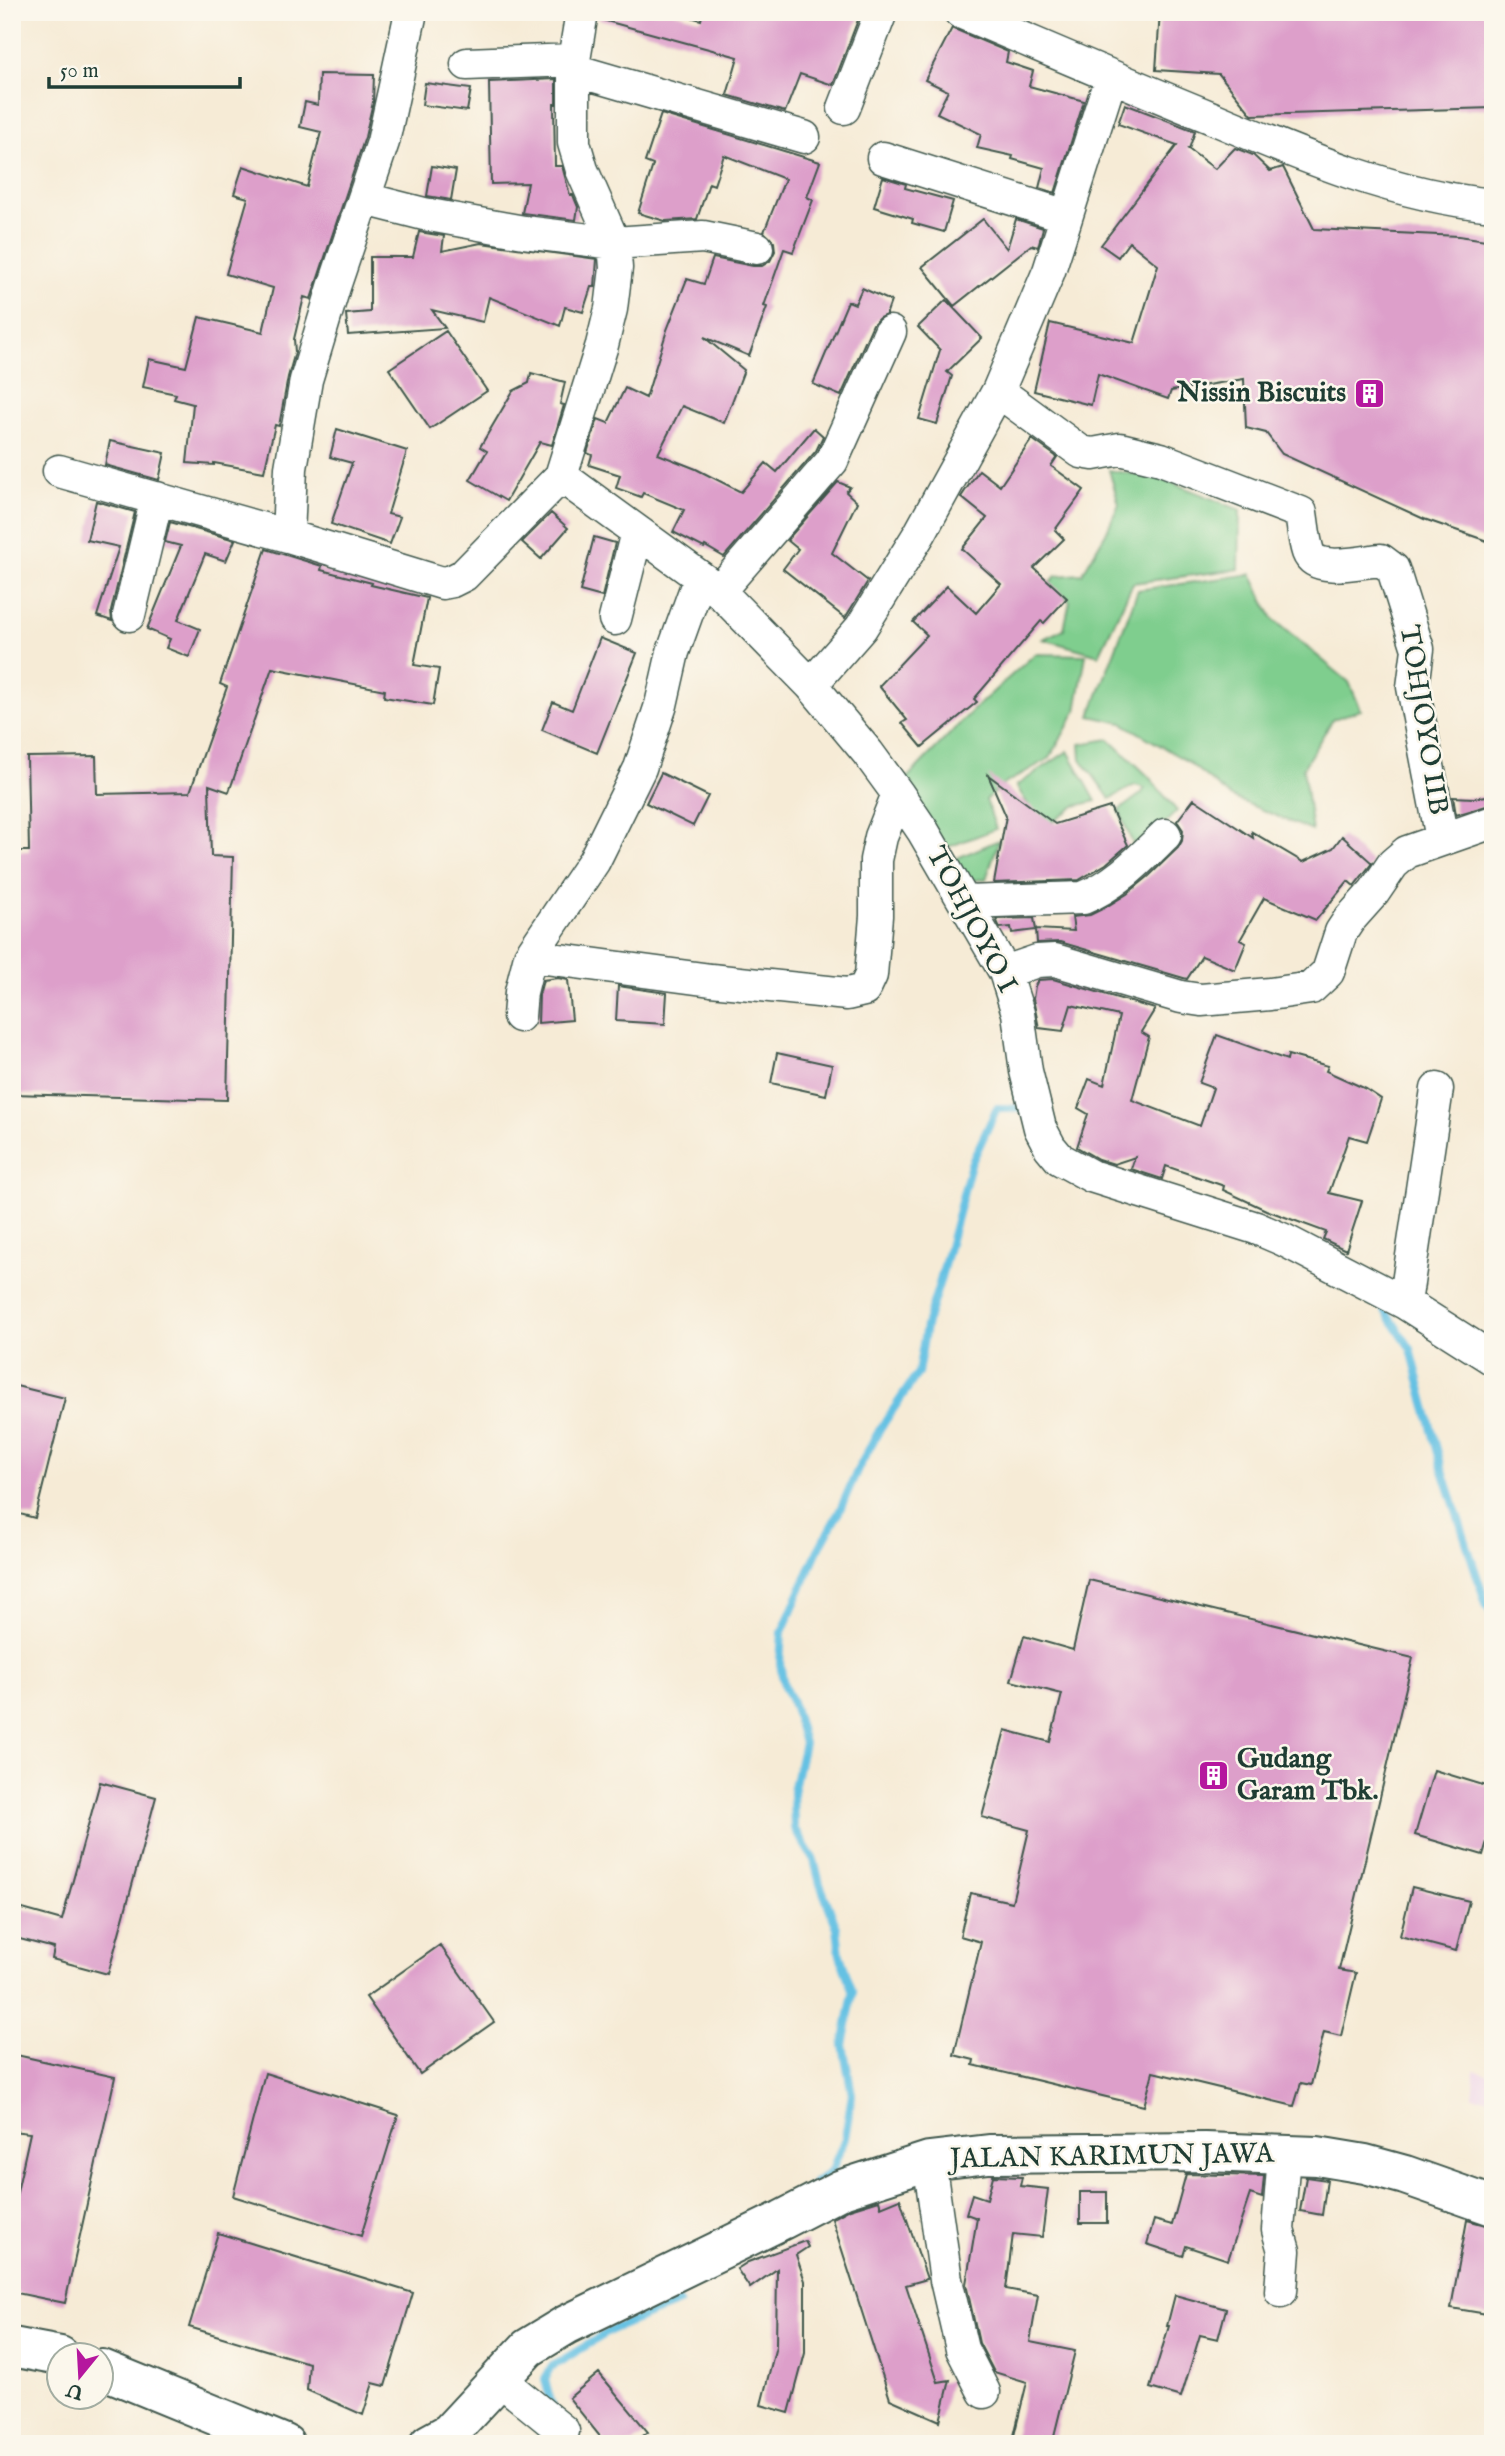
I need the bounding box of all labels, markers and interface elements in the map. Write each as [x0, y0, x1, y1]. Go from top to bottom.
scale bar [49, 46, 240, 90]
text: 50 m [60, 58, 99, 85]
place label: Nissin Biscuits [1176, 376, 1346, 411]
building icon: Nissin Biscuits [1352, 376, 1386, 410]
street label: TOHJOYO IIB [1391, 623, 1455, 817]
street label: TOHJOYO I [918, 841, 1024, 999]
place label: Gudang Garam Tbk. [1237, 1742, 1379, 1809]
building icon: Gudang Garam Tbk. [1197, 1758, 1231, 1792]
street label: JALAN KARIMUN JAWA [947, 2137, 1275, 2177]
north arrow [46, 2340, 116, 2410]
text: U [63, 2376, 88, 2404]

